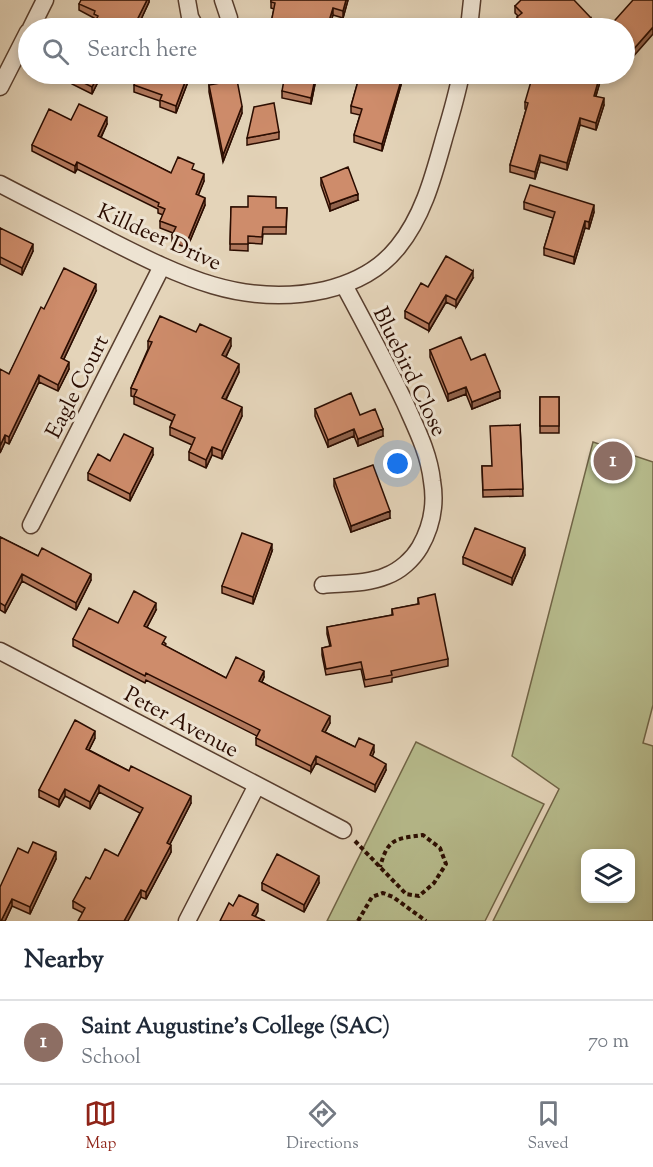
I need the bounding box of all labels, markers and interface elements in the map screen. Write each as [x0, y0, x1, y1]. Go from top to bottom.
search box [18, 18, 635, 84]
icon: search [39, 35, 72, 68]
text: Search here [87, 35, 197, 67]
street label: Killdeer Drive [92, 197, 226, 280]
street label: Bluebird Close [363, 302, 453, 442]
street label: Eagle Court [39, 330, 119, 445]
pin: 1 [594, 438, 632, 484]
your location [383, 449, 412, 478]
street label: Peter Avenue [118, 680, 244, 767]
map controls [581, 849, 635, 903]
button: layers [581, 849, 635, 903]
text: Nearby [24, 942, 104, 979]
text: Saint Augustine's College (SAC) [81, 1012, 390, 1044]
text: 1 [40, 1028, 47, 1057]
text: 70 m [588, 1028, 629, 1057]
text: School [81, 1044, 141, 1073]
tab: Map [84, 1097, 117, 1156]
tab: Directions [286, 1097, 359, 1156]
tab: Saved [527, 1097, 569, 1156]

